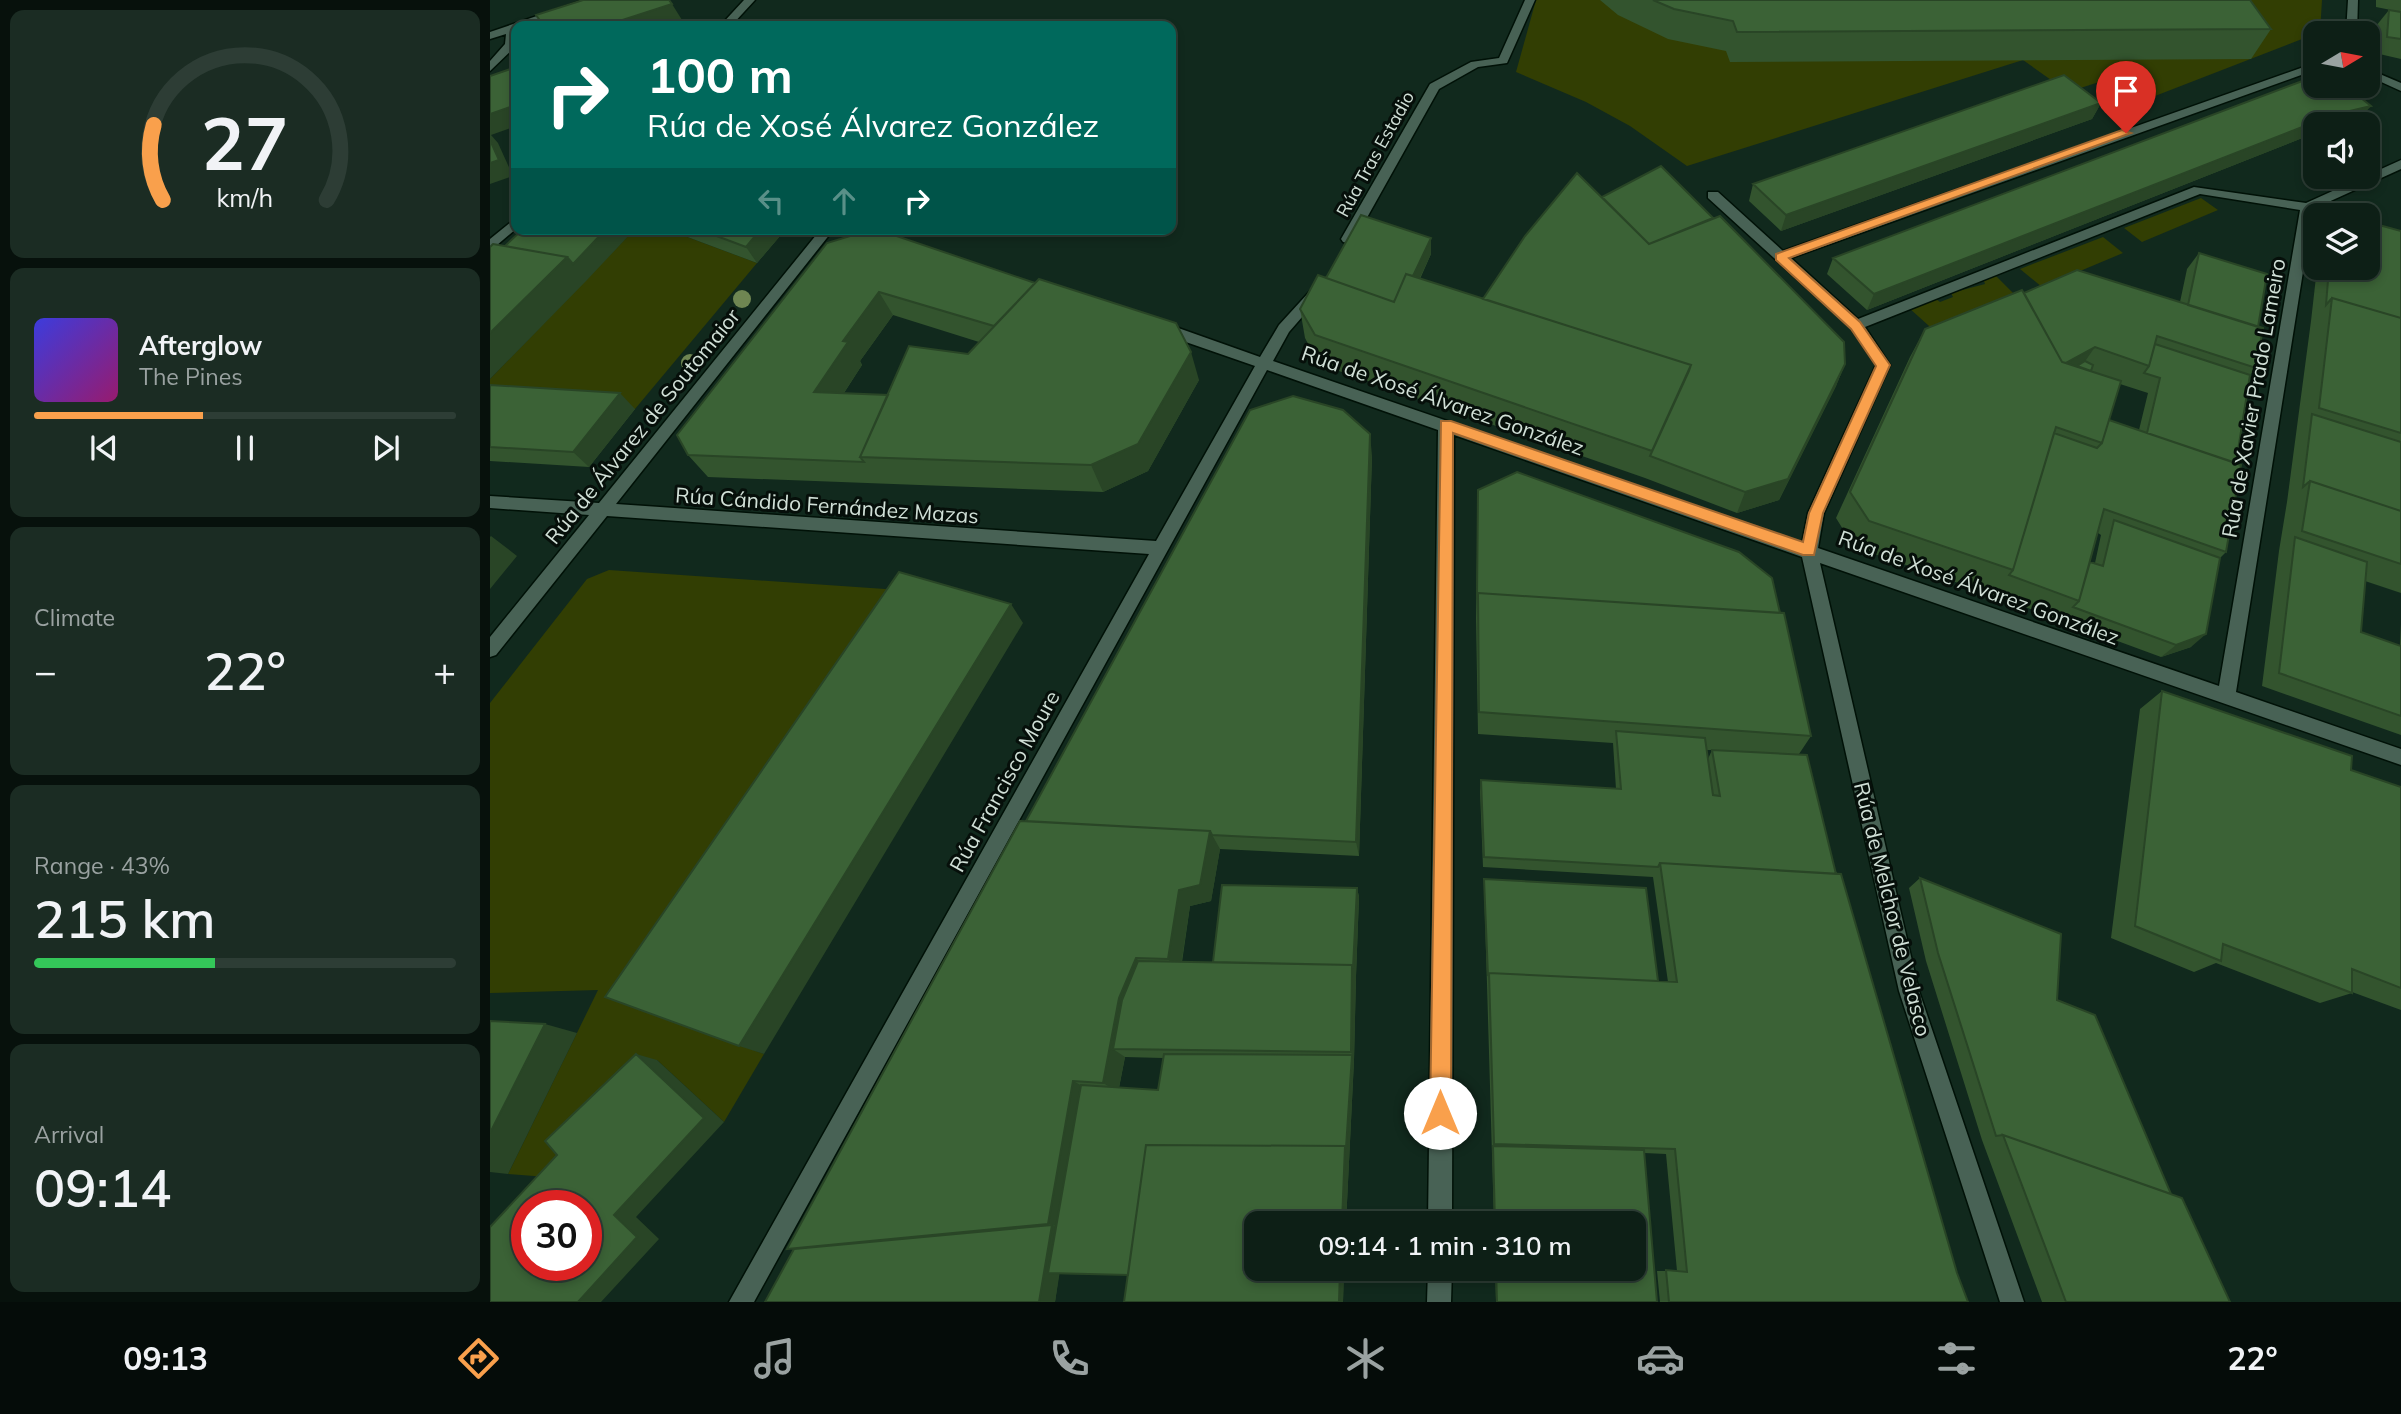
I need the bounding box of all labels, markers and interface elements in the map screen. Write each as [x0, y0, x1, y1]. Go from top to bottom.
north arrow [2303, 21, 2380, 98]
map controls [2303, 21, 2380, 280]
text: 100 m [647, 44, 793, 105]
icon: right [532, 49, 623, 140]
pin [2096, 61, 2156, 133]
icon: arrive [2107, 72, 2145, 110]
street label: Rúa Tras Estadio [1331, 87, 1419, 221]
text: 27 [201, 98, 289, 189]
text: Rúa de Xosé Álvarez González [647, 105, 1099, 145]
button: sound [2303, 112, 2380, 189]
text: km/h [217, 182, 273, 213]
icon: left [752, 182, 790, 220]
icon: ahead [825, 182, 863, 220]
icon: right [898, 182, 936, 220]
button: layers [2303, 203, 2380, 280]
street label: Rúa de Xavier Prado Lameiro [2216, 256, 2290, 540]
street label: Rúa de Álvarez de Soutomaior [539, 303, 745, 549]
text: Afterglow [139, 329, 262, 362]
street label: Rúa de Xosé Álvarez González [1298, 339, 1588, 461]
text: The Pines [139, 362, 243, 391]
icon: previous [85, 429, 123, 467]
icon: pause [226, 429, 264, 467]
icon: next [367, 429, 405, 467]
street label: Rúa Cándido Fernández Mazas [674, 481, 980, 529]
street label: Rúa de Xosé Álvarez González [1835, 524, 2123, 650]
text: Climate [34, 603, 115, 632]
text: 22° [204, 638, 286, 703]
text: − [34, 647, 57, 695]
text: + [433, 647, 456, 695]
street label: Rúa Francisco Moure [943, 686, 1065, 876]
street label: Rúa de Melchor de Velasco [1849, 779, 1937, 1039]
text: Range · 43% [34, 851, 170, 880]
text: 215 km [34, 886, 215, 951]
position arrow [1403, 1076, 1477, 1150]
text: Arrival [34, 1120, 104, 1149]
text: 09:14 [34, 1155, 171, 1220]
speed limit sign: 30 [511, 1190, 602, 1281]
text: 09:14 · 1 min · 310 m [1318, 1229, 1572, 1262]
icon: directions [454, 1334, 503, 1383]
icon: music [750, 1334, 799, 1383]
icon: phone [1045, 1334, 1094, 1383]
icon: climate [1341, 1334, 1390, 1383]
icon: car [1636, 1334, 1685, 1383]
icon: filters [1932, 1334, 1981, 1383]
text: 09:13 [123, 1338, 208, 1378]
text: 22° [2227, 1338, 2278, 1378]

